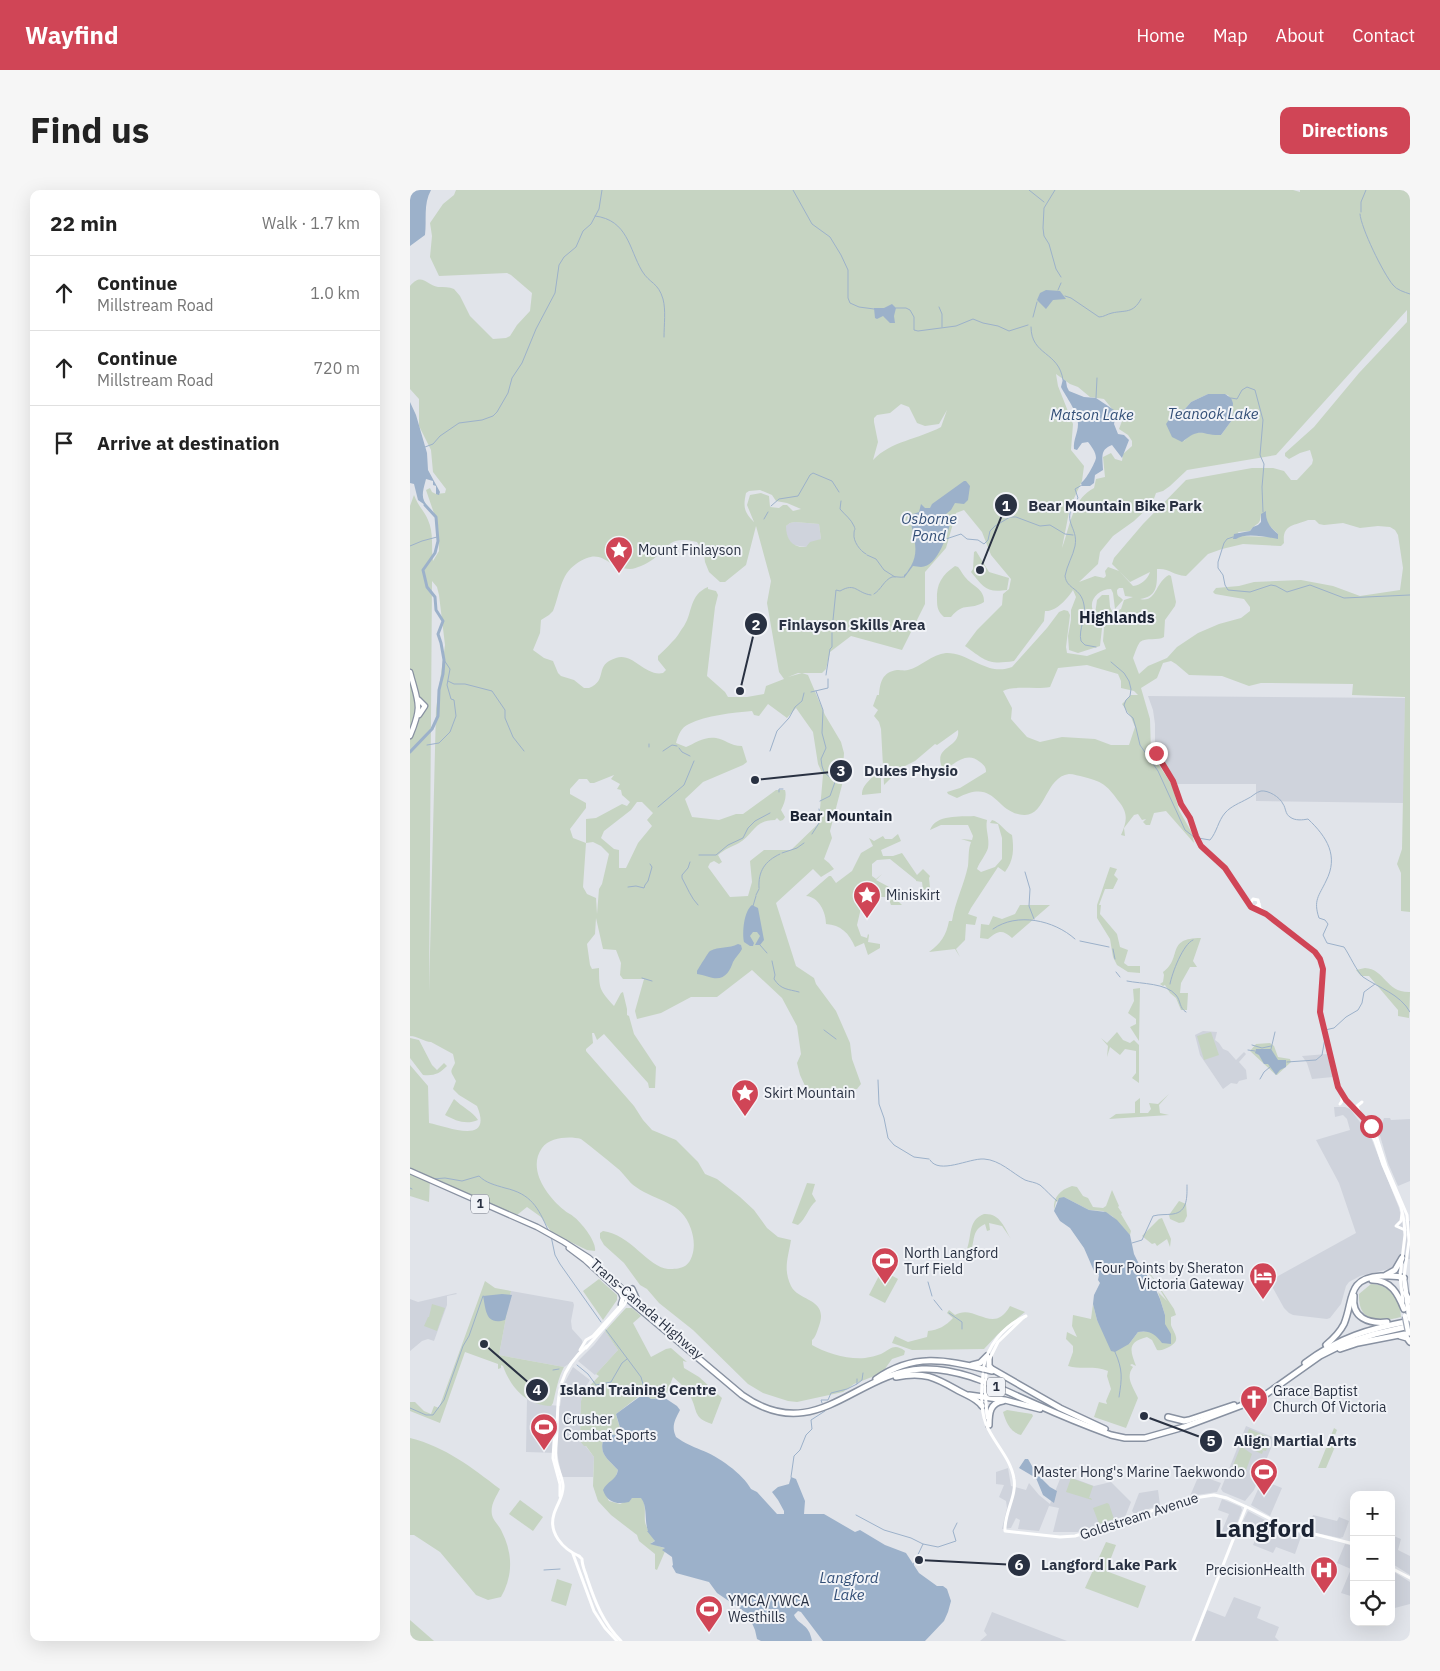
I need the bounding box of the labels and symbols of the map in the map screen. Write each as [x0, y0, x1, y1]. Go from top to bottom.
water label: Teanook Lake [1167, 404, 1259, 423]
water label: Matson Lake [1050, 405, 1134, 424]
callout: Bear Mountain Bike Park [993, 490, 1212, 520]
text: 1 [1001, 496, 1011, 515]
text: Bear Mountain Bike Park [1028, 496, 1202, 515]
water label: Osborne Pond [901, 509, 957, 545]
place icon: Mount Finlayson [604, 535, 634, 574]
place label: Mount Finlayson [638, 541, 741, 559]
district label: Highlands [1079, 607, 1155, 627]
callout: Finlayson Skills Area [743, 609, 935, 639]
text: 2 [751, 615, 761, 634]
text: Finlayson Skills Area [779, 615, 926, 634]
route end [1145, 742, 1168, 765]
callout: Dukes Physio [829, 756, 968, 786]
text: 3 [836, 761, 846, 780]
text: Dukes Physio [864, 761, 958, 780]
district label: Bear Mountain [790, 806, 892, 825]
place icon: Miniskirt [852, 880, 882, 919]
place label: Miniskirt [886, 886, 940, 904]
place icon: Skirt Mountain [730, 1078, 760, 1117]
place label: Skirt Mountain [764, 1084, 855, 1102]
route start [1360, 1115, 1383, 1138]
road number: 1 [471, 1194, 489, 1214]
place label: North Langford Turf Field [904, 1244, 998, 1278]
sports icon: North Langford Turf Field [870, 1246, 900, 1285]
street label: Trans-Canada Highway [587, 1255, 707, 1363]
place label: Four Points by Sheraton Victoria Gateway [1094, 1259, 1244, 1293]
hotel icon: Four Points by Sheraton Victoria Gateway [1248, 1261, 1278, 1300]
callout: Island Training Centre [524, 1375, 726, 1405]
road number: 1 [987, 1378, 1005, 1396]
text: 4 [532, 1380, 542, 1399]
text: Island Training Centre [560, 1380, 716, 1399]
place label: Grace Baptist Church Of Victoria [1273, 1382, 1387, 1416]
church icon: Grace Baptist Church Of Victoria [1239, 1384, 1269, 1423]
place label: Crusher Combat Sports [563, 1410, 657, 1444]
sports icon: Crusher Combat Sports [529, 1412, 559, 1451]
callout: Align Martial Arts [1198, 1426, 1366, 1456]
text: 5 [1206, 1431, 1216, 1450]
text: Align Martial Arts [1233, 1431, 1357, 1450]
sports icon: Master Hong's Marine Taekwondo [1249, 1457, 1279, 1496]
place label: Master Hong's Marine Taekwondo [1033, 1463, 1245, 1481]
street label: Goldstream Avenue [1077, 1488, 1201, 1544]
district label: Langford [1215, 1512, 1315, 1544]
callout: Langford Lake Park [1006, 1550, 1187, 1580]
text: 6 [1014, 1555, 1024, 1574]
text: Langford Lake Park [1041, 1555, 1177, 1574]
hospital icon: PrecisionHealth [1309, 1555, 1339, 1594]
place label: PrecisionHealth [1206, 1561, 1305, 1579]
water label: Langford Lake [819, 1568, 879, 1604]
place label: YMCA/YWCA Westhills [728, 1592, 810, 1626]
sports icon: YMCA/YWCA Westhills [694, 1594, 724, 1633]

